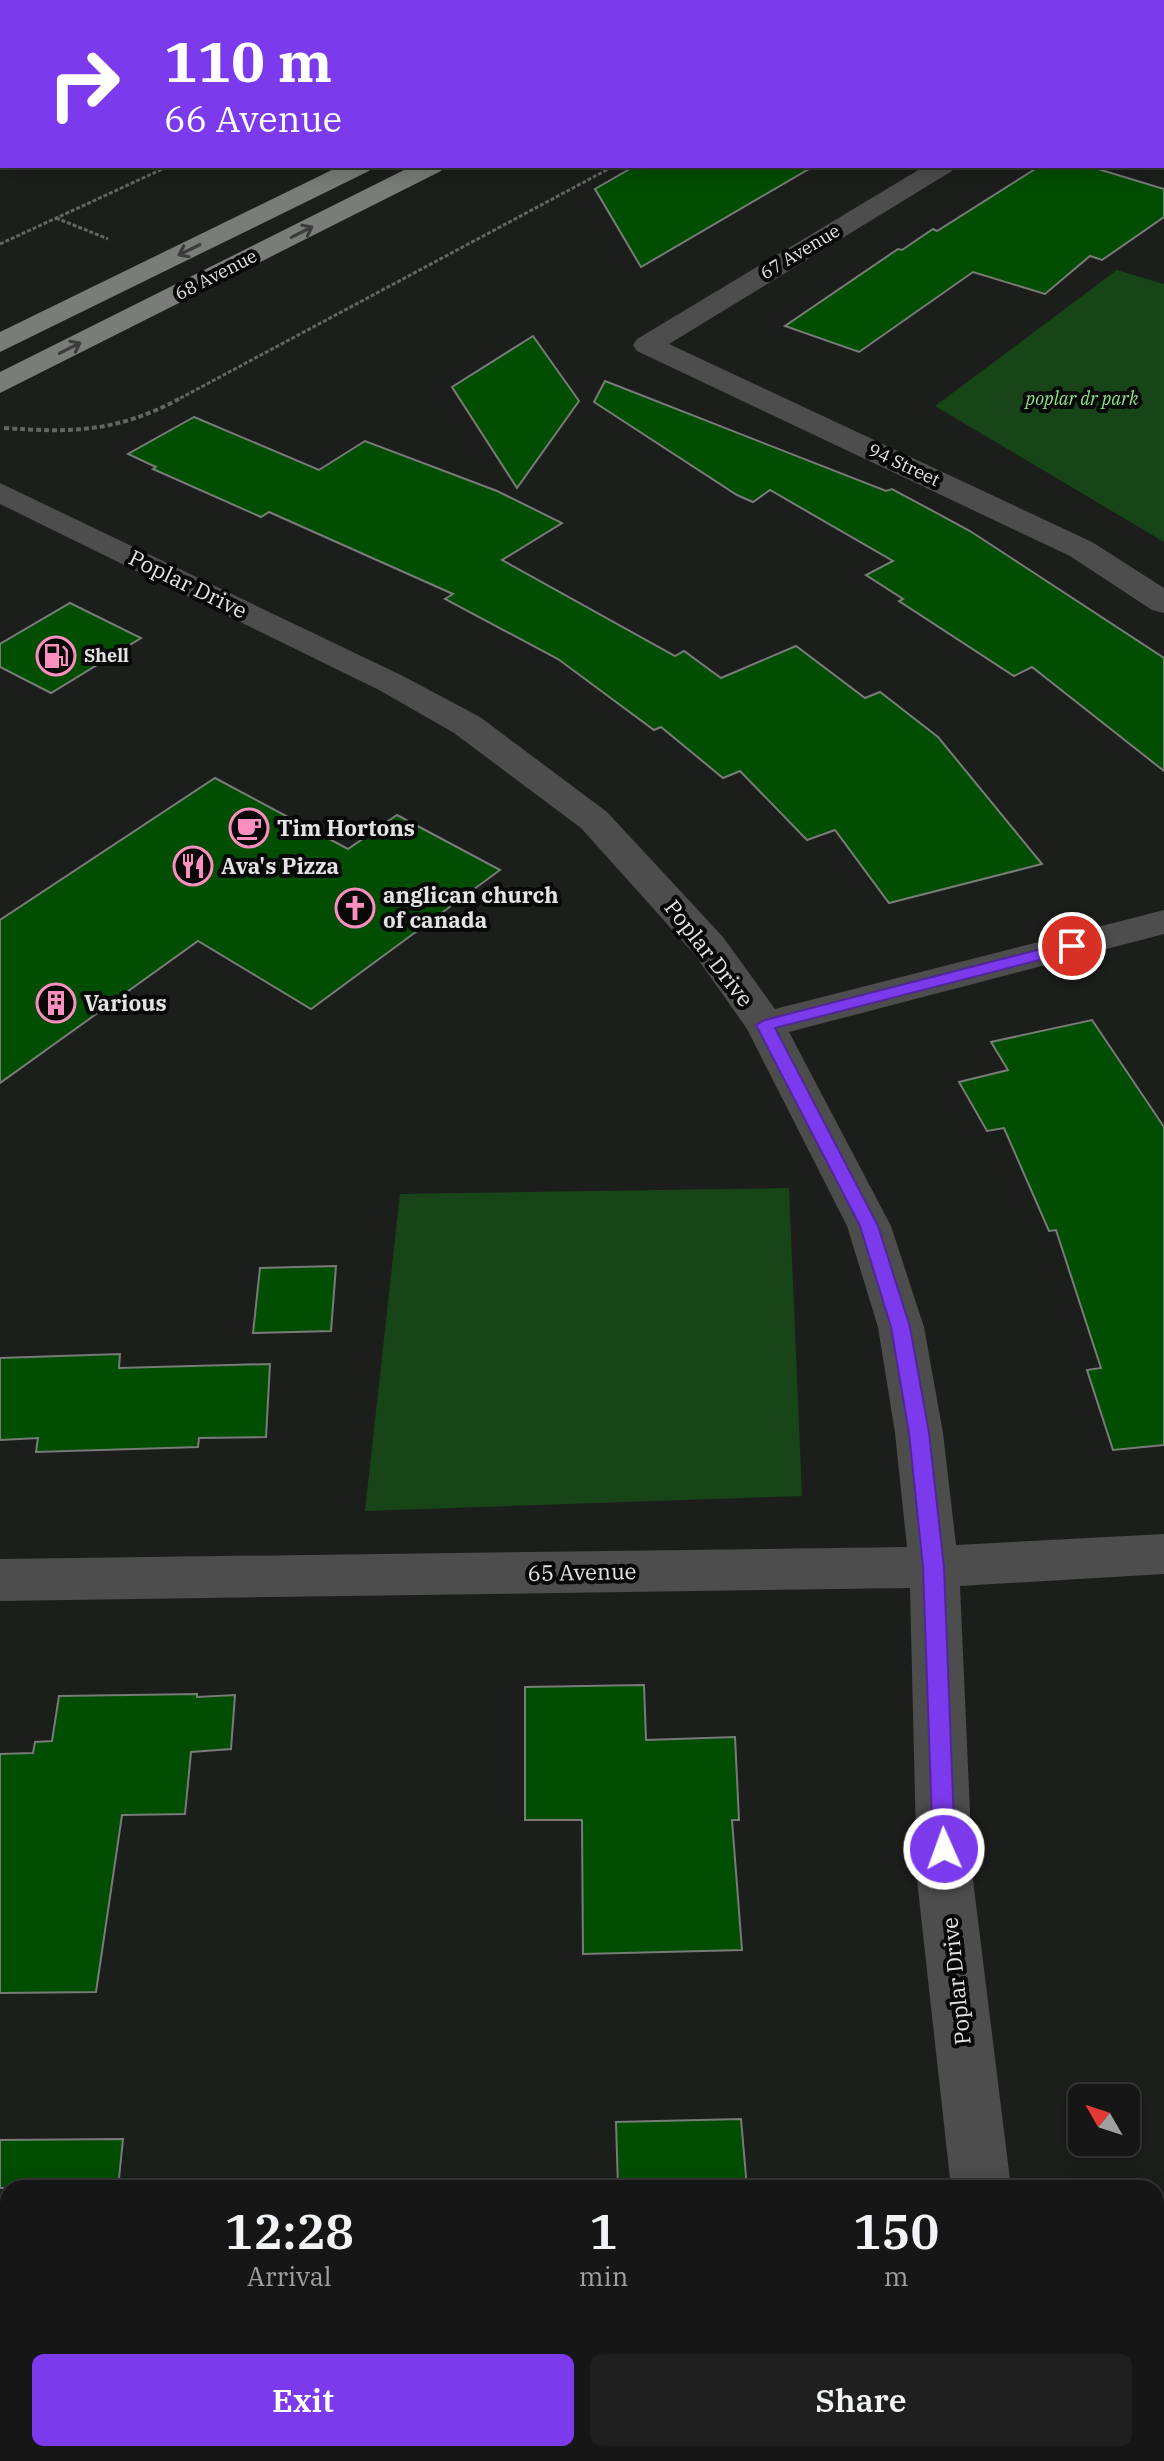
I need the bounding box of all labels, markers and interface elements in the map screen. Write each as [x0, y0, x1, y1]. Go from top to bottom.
text: 110 m [164, 25, 332, 97]
icon: right [32, 32, 136, 136]
text: 66 Avenue [164, 95, 342, 142]
street label: 67 Avenue [756, 219, 844, 284]
one-way arrow [289, 223, 313, 239]
one-way arrow [178, 243, 202, 258]
street label: 68 Avenue [171, 244, 261, 305]
one-way arrow [57, 340, 81, 356]
park label: poplar dr park [1024, 387, 1139, 410]
street label: 94 Street [865, 438, 944, 491]
street label: Poplar Drive [124, 542, 252, 625]
fuel station icon: Shell [35, 635, 77, 677]
place label: Shell [84, 644, 129, 667]
cafe icon: Tim Hortons [228, 807, 270, 849]
place label: Tim Hortons [277, 813, 415, 842]
restaurant icon: Ava's Pizza [172, 845, 214, 887]
place label: Ava's Pizza [221, 851, 339, 880]
place label: anglican church of canada [383, 880, 559, 934]
church icon: anglican church of canada [334, 887, 376, 929]
street label: Poplar Drive [659, 893, 760, 1012]
pin [1038, 912, 1106, 980]
icon: arrive [1050, 924, 1094, 968]
building icon: Various [35, 982, 77, 1024]
place label: Various [84, 988, 167, 1017]
street label: 65 Avenue [527, 1556, 637, 1587]
position arrow [902, 1807, 986, 1891]
street label: Poplar Drive [934, 1916, 977, 2046]
north arrow [1068, 2084, 1140, 2156]
map controls [1068, 2084, 1140, 2156]
text: 12:28 [225, 2200, 354, 2262]
text: 1 [589, 2200, 618, 2262]
text: 150 [853, 2200, 939, 2262]
text: Arrival [247, 2259, 332, 2293]
text: min [579, 2259, 628, 2293]
text: m [884, 2259, 909, 2293]
button: Exit [32, 2354, 574, 2446]
button: Share [590, 2354, 1132, 2446]

